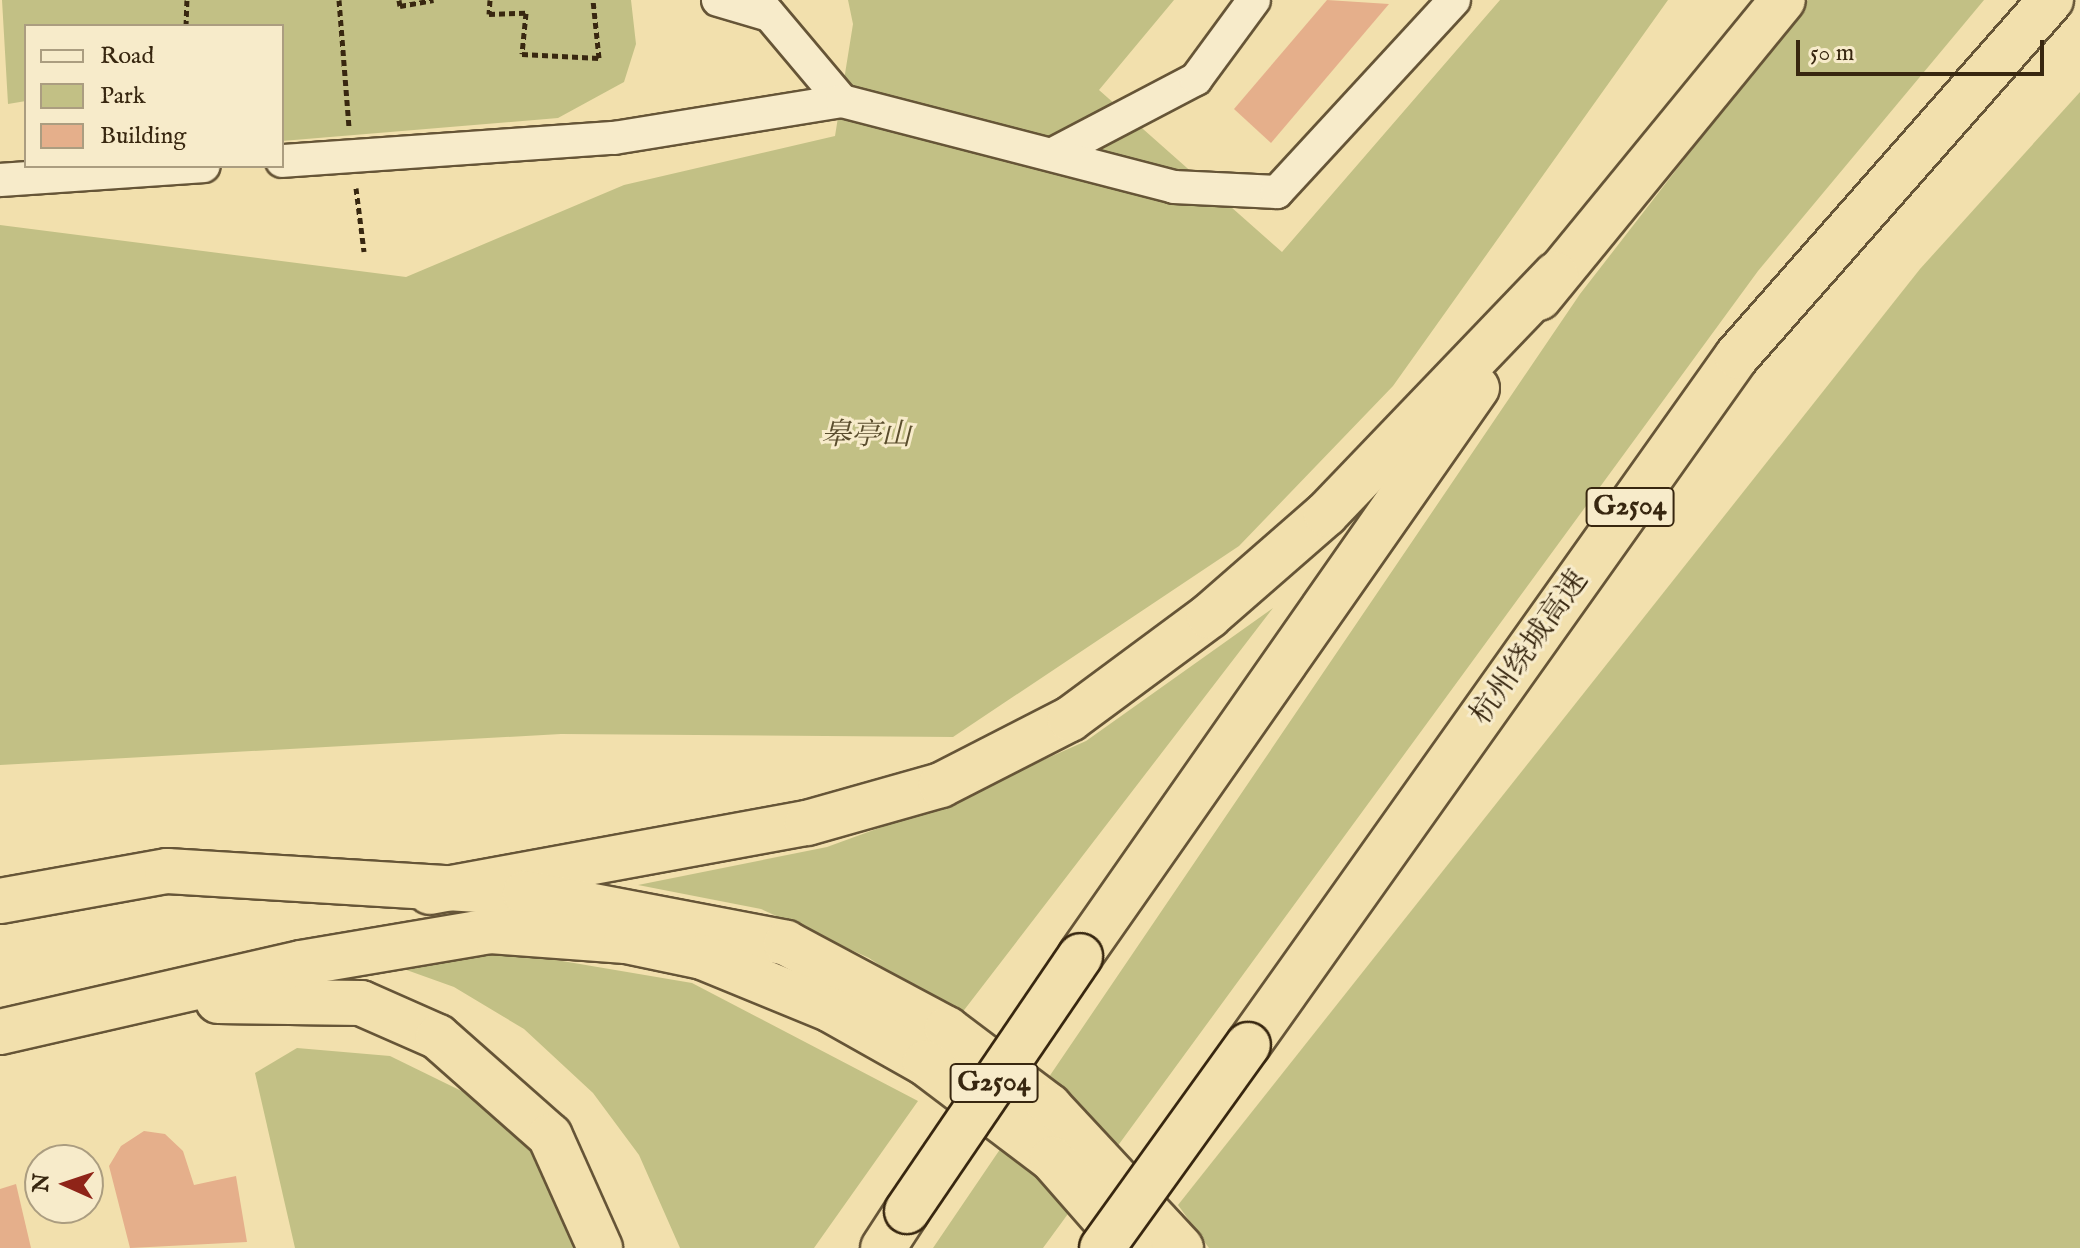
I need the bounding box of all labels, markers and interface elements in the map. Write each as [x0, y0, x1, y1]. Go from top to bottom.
legend [24, 24, 284, 168]
scale bar [1800, 24, 2048, 74]
text: 50 m [1810, 38, 1854, 69]
text: Road [100, 41, 154, 72]
text: Park [100, 81, 146, 112]
text: Building [100, 121, 186, 152]
park label: 皋亭山 [821, 418, 911, 454]
road number: G2504 [1584, 483, 1676, 531]
street label: 杭州绕城高速 [1464, 564, 1596, 732]
road number: G2504 [948, 1059, 1040, 1107]
north arrow [24, 1144, 104, 1224]
text: N [28, 1173, 57, 1193]

